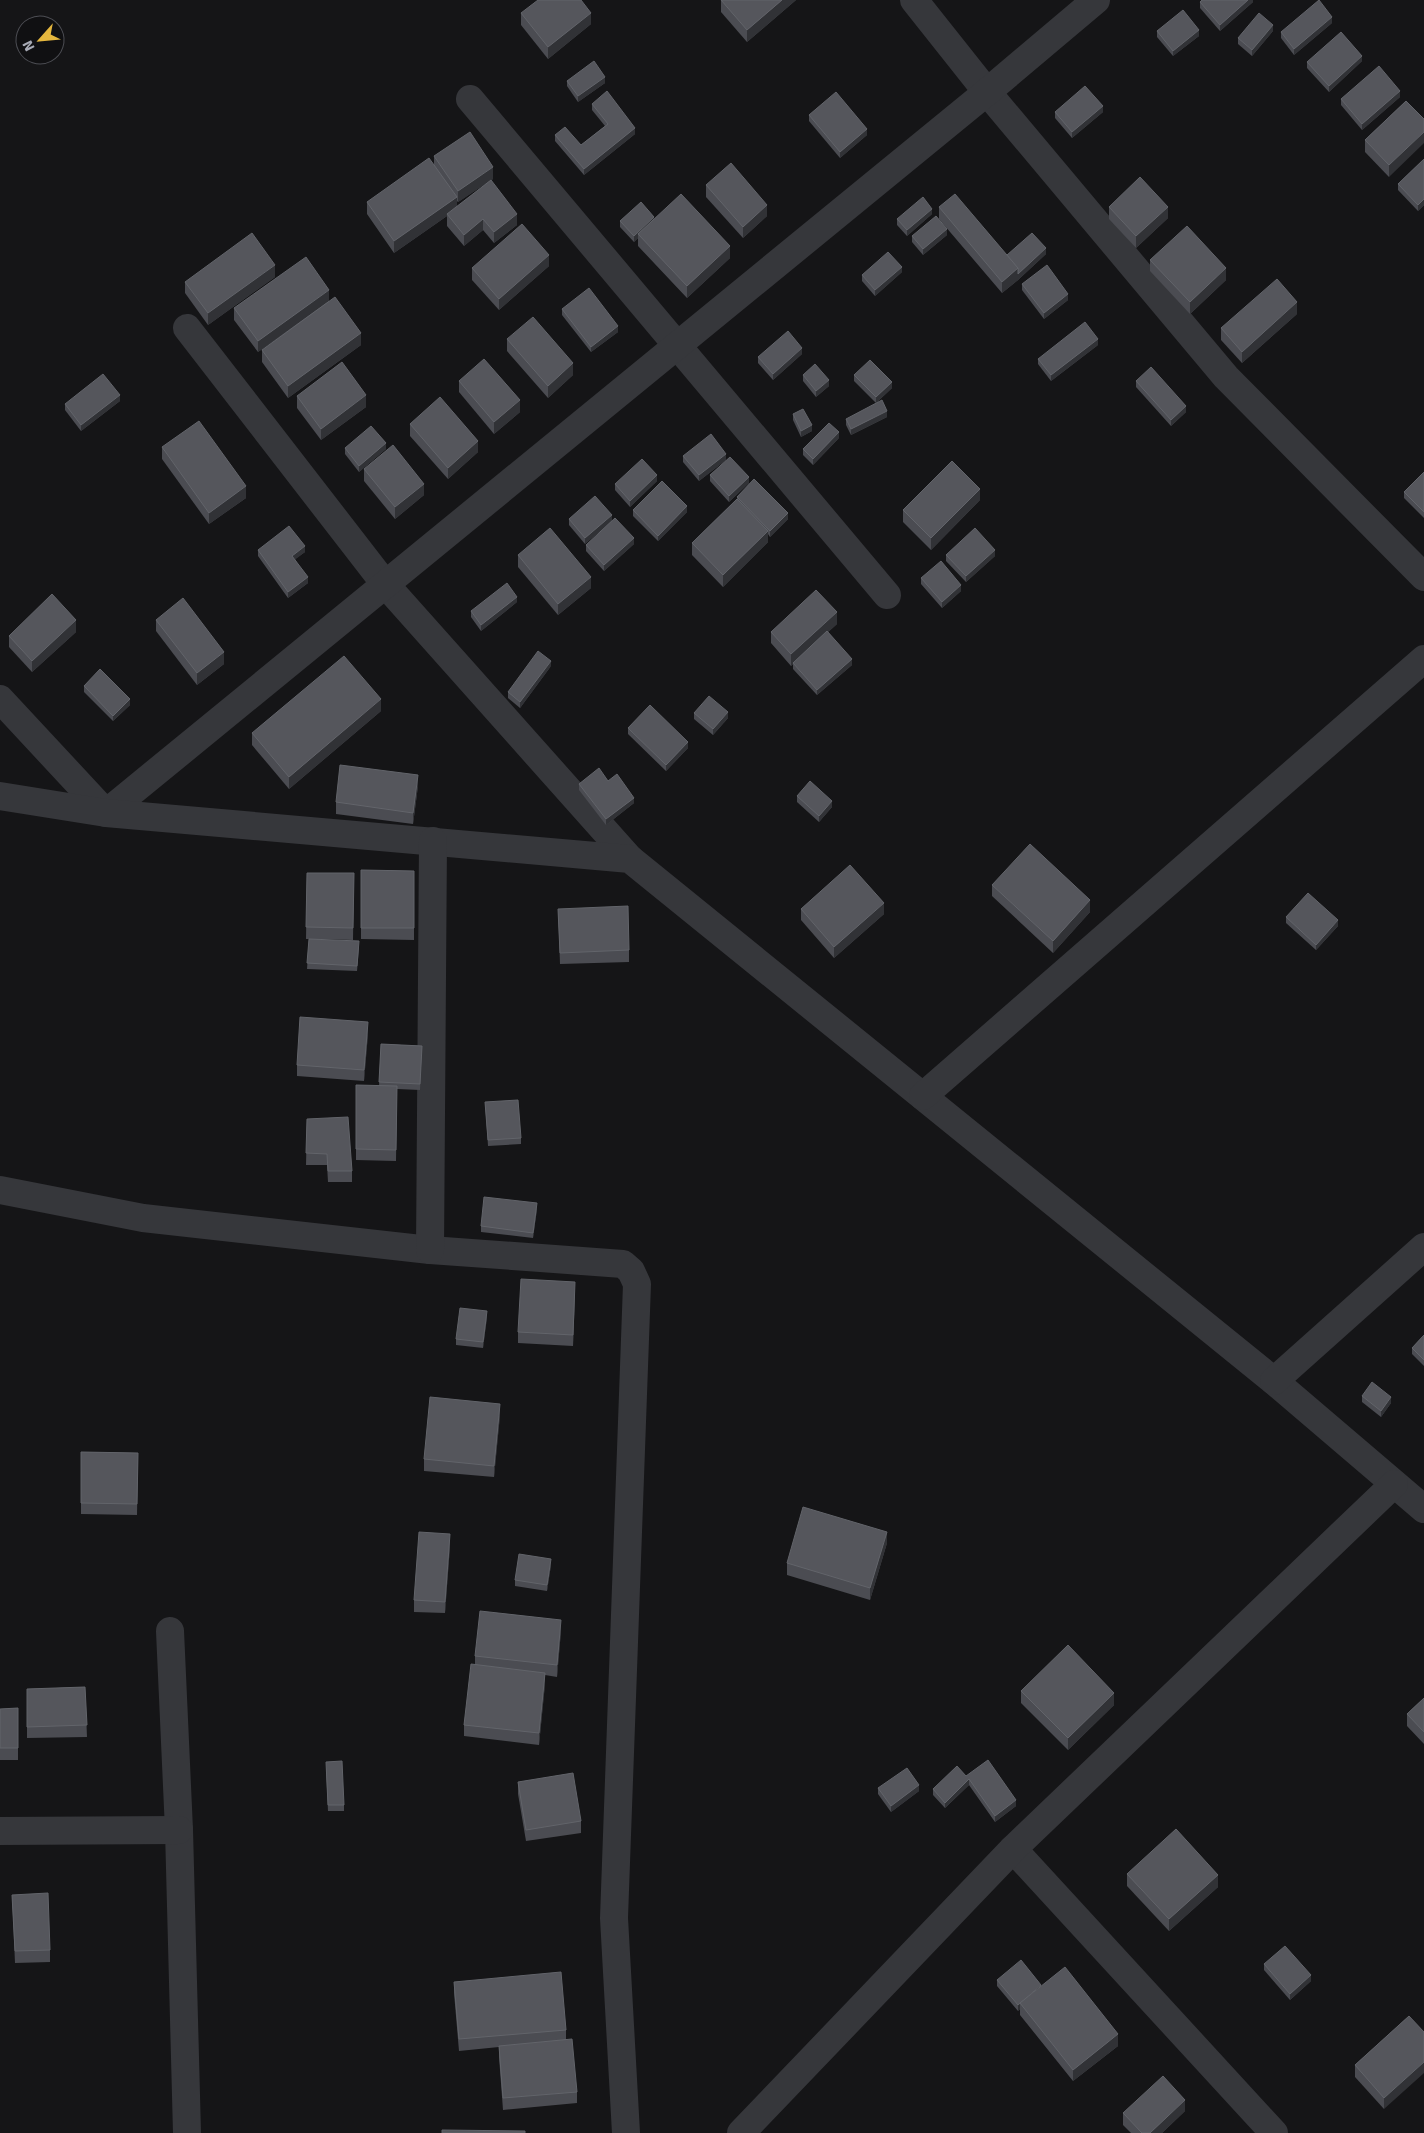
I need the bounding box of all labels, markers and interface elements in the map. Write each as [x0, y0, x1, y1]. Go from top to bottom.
north arrow [15, 15, 65, 65]
text: N [19, 37, 39, 54]

